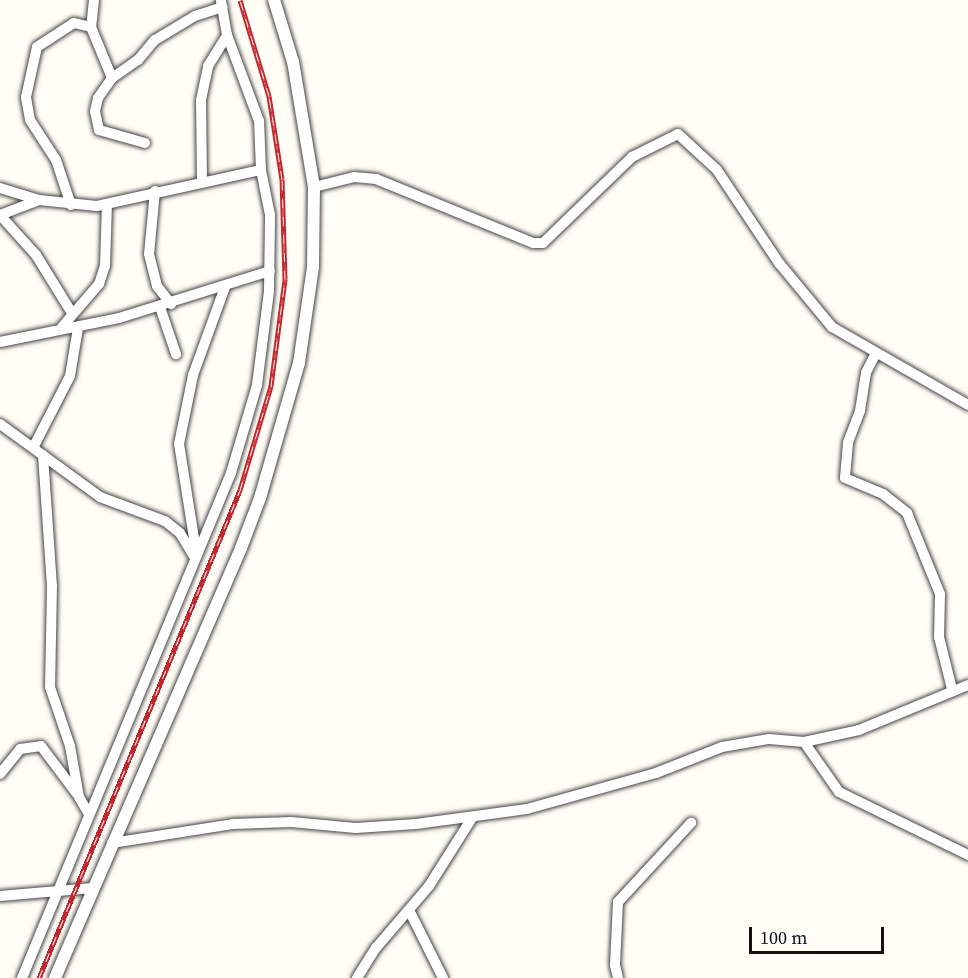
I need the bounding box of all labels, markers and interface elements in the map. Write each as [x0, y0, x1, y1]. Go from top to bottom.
scale bar [752, 915, 887, 953]
text: 100 m [760, 925, 807, 950]

